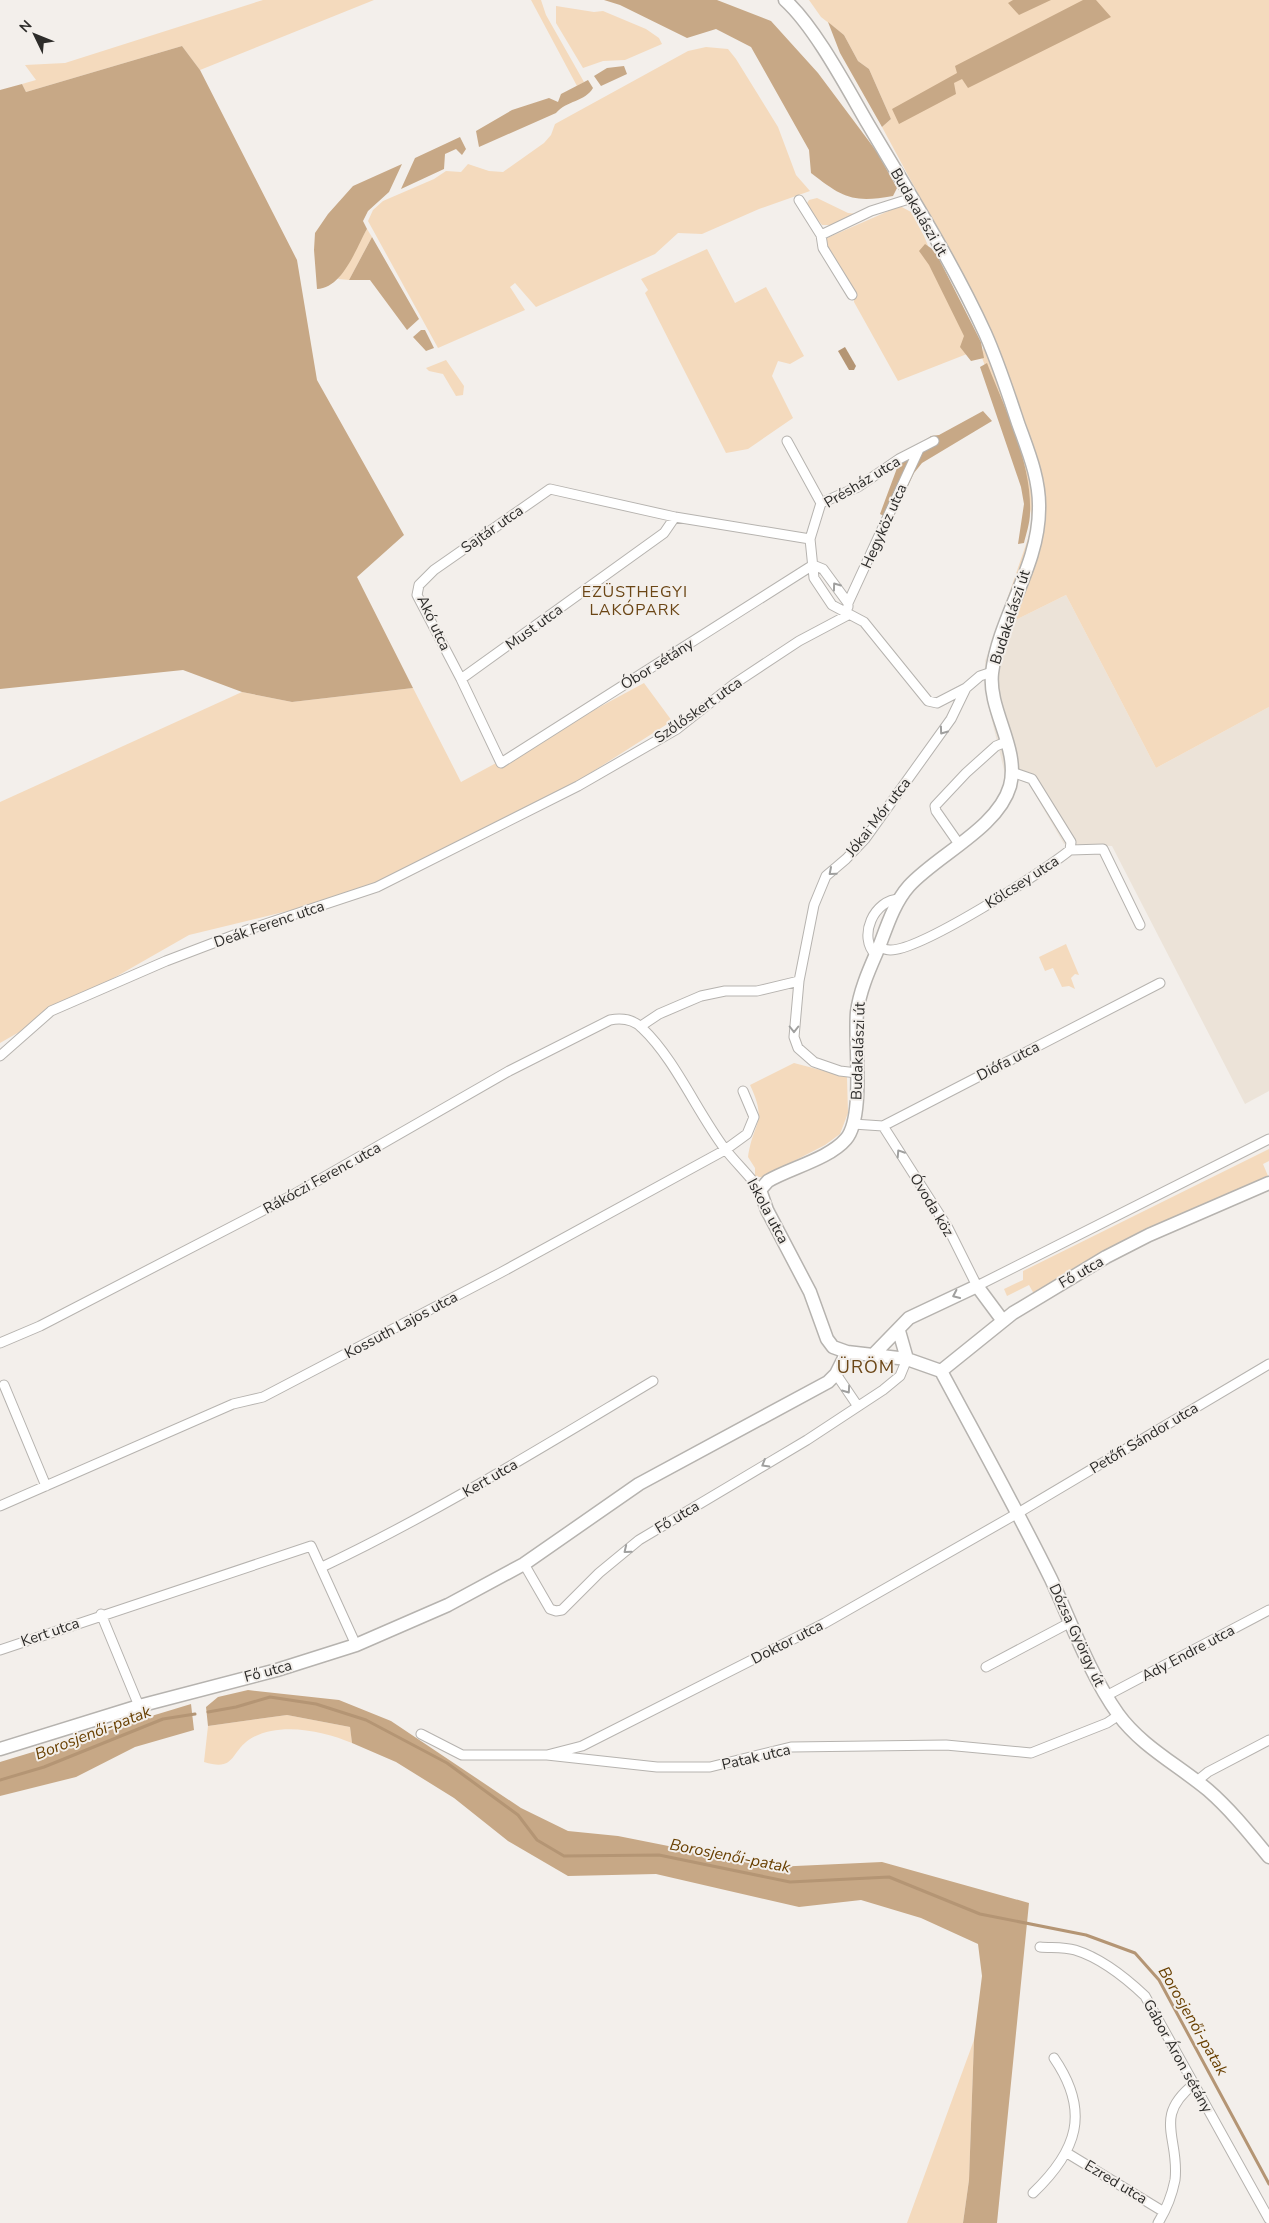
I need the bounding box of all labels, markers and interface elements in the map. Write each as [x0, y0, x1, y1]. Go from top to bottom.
north arrow [10, 10, 60, 60]
text: N [15, 16, 36, 37]
street label: Budakalászi út [886, 165, 953, 260]
street label: Présház utca [820, 451, 904, 513]
street label: Hegyköz utca [856, 481, 912, 571]
street label: Sajtár utca [457, 500, 527, 558]
street label: Budakalászi út [985, 567, 1035, 667]
district label: EZÜSTHEGYI LAKÓPARK [582, 581, 688, 621]
one-way arrow [833, 583, 842, 592]
street label: Akó utca [412, 592, 456, 654]
street label: Must utca [501, 600, 567, 654]
street label: Óbor sétány [616, 633, 697, 694]
street label: Szőlőskert utca [650, 672, 746, 748]
one-way arrow [940, 725, 949, 734]
street label: Jókai Mór utca [840, 774, 915, 861]
street label: Kölcsey utca [981, 851, 1063, 913]
one-way arrow [829, 866, 838, 874]
street label: Deák Ferenc utca [211, 896, 327, 952]
street label: Budakalászi út [846, 1001, 870, 1100]
one-way arrow [789, 1026, 799, 1033]
street label: Diófa utca [973, 1037, 1043, 1085]
street label: Rákóczi Ferenc utca [260, 1137, 384, 1219]
one-way arrow [896, 1149, 906, 1158]
street label: Óvoda köz [905, 1169, 960, 1240]
street label: Iskola utca [742, 1175, 794, 1247]
street label: Fő utca [1055, 1251, 1107, 1293]
street label: Kossuth Lajos utca [341, 1287, 461, 1363]
one-way arrow [953, 1288, 962, 1298]
district label: ÜRÖM [837, 1355, 895, 1379]
one-way arrow [841, 1384, 850, 1394]
street label: Petőfi Sándor utca [1086, 1398, 1202, 1478]
street label: Kert utca [459, 1454, 521, 1502]
one-way arrow [762, 1458, 771, 1468]
street label: Fő utca [651, 1496, 703, 1538]
one-way arrow [624, 1544, 633, 1552]
street label: Dózsa György út [1044, 1580, 1110, 1690]
street label: Kert utca [18, 1613, 82, 1651]
street label: Doktor utca [748, 1615, 826, 1669]
street label: Ady Endre utca [1138, 1620, 1238, 1686]
street label: Fő utca [242, 1655, 294, 1687]
water label: Borosjenői-patak [32, 1700, 155, 1765]
street label: Patak utca [720, 1739, 792, 1775]
water label: Borosjenői-patak [668, 1834, 793, 1879]
water label: Borosjenői-patak [1153, 1962, 1234, 2080]
street label: Gábor Áron sétány [1139, 1996, 1218, 2116]
street label: Ezred utca [1081, 2155, 1151, 2209]

